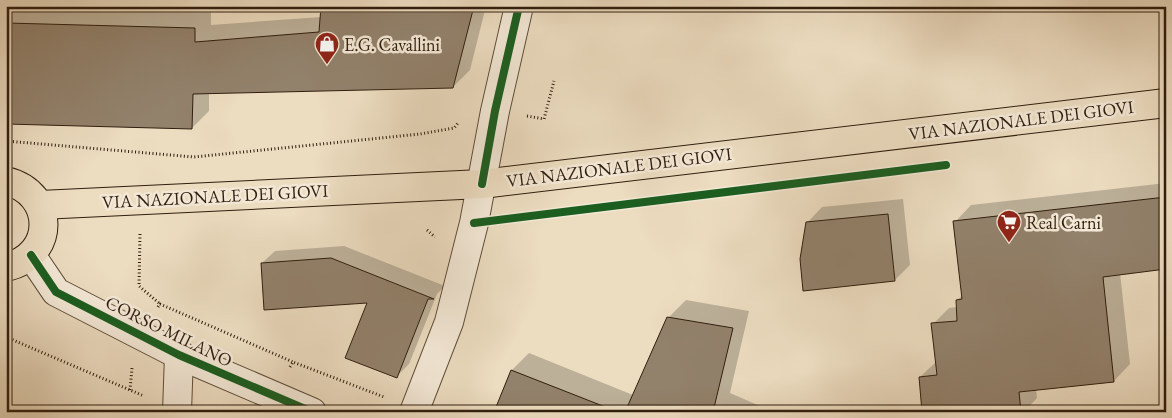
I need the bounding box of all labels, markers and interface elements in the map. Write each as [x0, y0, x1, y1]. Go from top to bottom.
shop icon: E.G. Cavallini [314, 31, 340, 65]
place label: E.G. Cavallini [344, 33, 441, 56]
street label: VIA NAZIONALE DEI GIOVI [907, 95, 1135, 145]
street label: VIA NAZIONALE DEI GIOVI [505, 142, 733, 192]
street label: VIA NAZIONALE DEI GIOVI [101, 179, 329, 213]
supermarket icon: Real Carni [996, 209, 1022, 243]
place label: Real Carni [1026, 211, 1101, 234]
street label: CORSO MILANO [102, 290, 236, 372]

